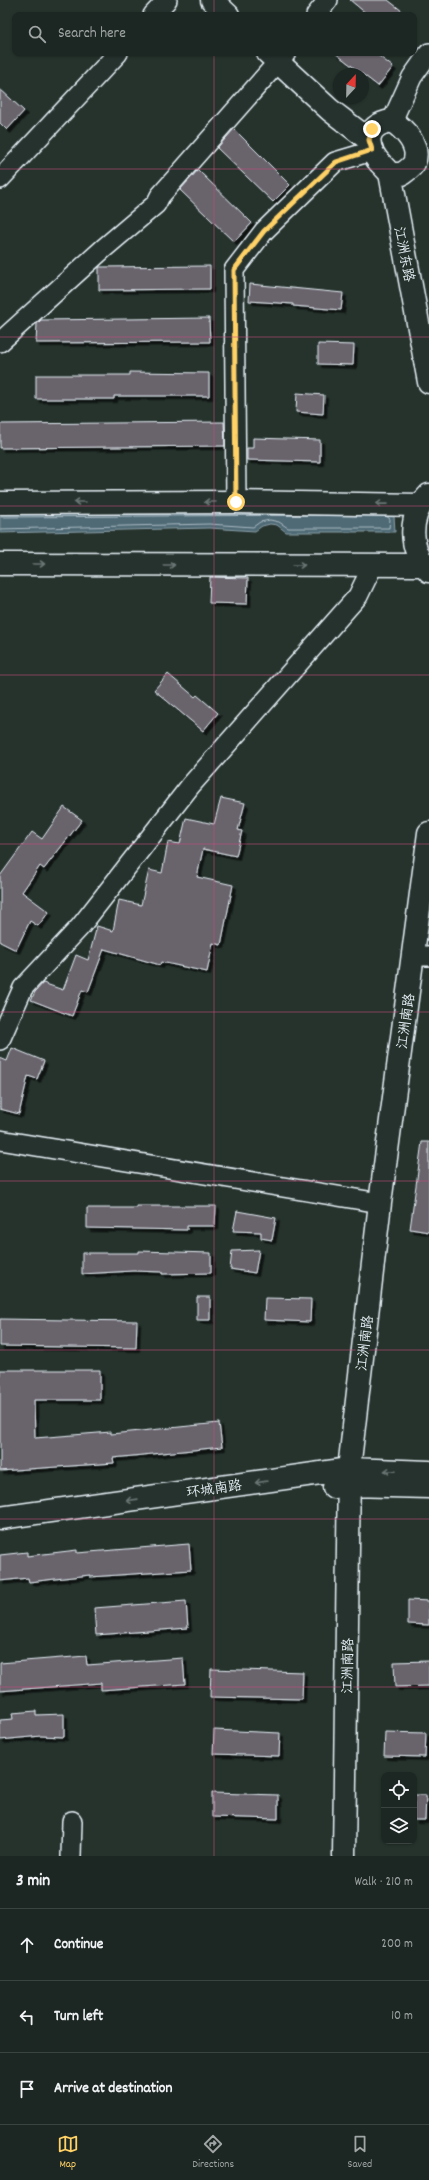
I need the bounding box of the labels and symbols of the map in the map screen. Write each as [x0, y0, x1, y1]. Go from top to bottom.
north arrow [333, 68, 369, 104]
route end [363, 120, 381, 138]
street label: 江洲东路 [388, 225, 418, 284]
route start [227, 493, 245, 511]
one-way arrow [74, 498, 87, 506]
one-way arrow [204, 498, 217, 506]
one-way arrow [376, 500, 389, 508]
one-way arrow [32, 560, 45, 568]
one-way arrow [162, 561, 175, 569]
one-way arrow [292, 561, 305, 569]
street label: 江洲南路 [393, 992, 421, 1050]
street label: 江洲南路 [353, 1314, 379, 1372]
one-way arrow [384, 1467, 397, 1474]
street label: 环城南路 [185, 1476, 243, 1504]
one-way arrow [255, 1478, 268, 1486]
one-way arrow [126, 1496, 139, 1504]
street label: 江洲南路 [339, 1638, 359, 1694]

